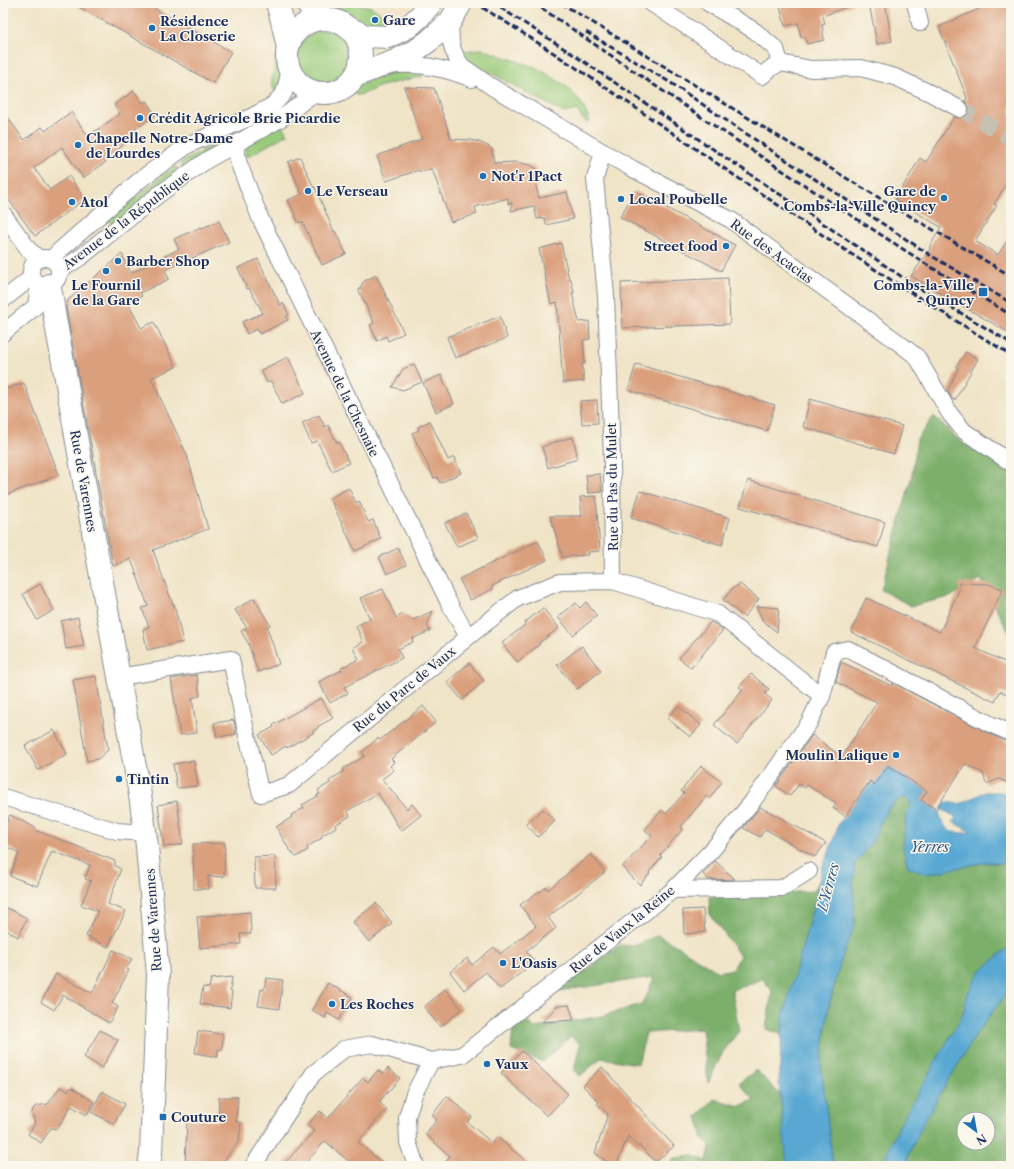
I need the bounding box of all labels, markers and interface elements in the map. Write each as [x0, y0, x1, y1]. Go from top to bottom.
place label: Gare [383, 12, 416, 28]
place label: Résidence La Closerie [160, 13, 236, 44]
marker: Gare [370, 15, 380, 25]
marker: Résidence La Closerie [147, 23, 157, 33]
place label: Crédit Agricole Brie Picardie [148, 110, 341, 126]
marker: Crédit Agricole Brie Picardie [135, 113, 145, 123]
place label: Chapelle Notre-Dame de Lourdes [86, 130, 233, 161]
marker: Chapelle Notre-Dame de Lourdes [73, 140, 83, 150]
street label: Avenue de la République [59, 167, 192, 273]
place label: Not'r 1Pact [491, 168, 563, 184]
marker: Not'r 1Pact [478, 171, 488, 181]
place label: Le Verseau [316, 183, 389, 199]
place label: Gare de Combs-la-Ville Quincy [784, 183, 937, 214]
marker: Le Verseau [303, 186, 313, 196]
place label: Local Poubelle [629, 191, 728, 207]
marker: Gare de Combs-la-Ville Quincy [939, 193, 949, 203]
place label: Atol [79, 194, 108, 210]
marker: Local Poubelle [616, 194, 626, 204]
marker: Atol [67, 197, 77, 207]
street label: Rue des Acacias [727, 216, 817, 287]
place label: Street food [644, 238, 718, 254]
marker: Street food [721, 241, 731, 251]
place label: Barber Shop [126, 253, 210, 269]
marker: Barber Shop [113, 256, 123, 266]
marker: Le Fournil de la Gare [101, 266, 111, 276]
place label: Le Fournil de la Gare [71, 277, 141, 308]
place label: Combs-la-Ville - Quincy [873, 277, 975, 308]
marker: Combs-la-Ville - Quincy [977, 286, 989, 298]
street label: Avenue de la Chesnaie [307, 326, 383, 459]
street label: Rue du Pas du Mulet [603, 422, 621, 551]
street label: Rue de Varennes [67, 429, 101, 534]
street label: Rue du Parc de Vaux [350, 642, 459, 735]
place label: Moulin Lalique [786, 747, 888, 763]
marker: Moulin Lalique [891, 750, 901, 760]
place label: Tintin [127, 771, 169, 787]
marker: Tintin [114, 774, 124, 784]
water label: Yerres [911, 838, 950, 856]
water label: L'Yerres [813, 860, 843, 914]
street label: Rue de Varennes [141, 868, 165, 972]
street label: Rue de Vaux la Reine [566, 882, 678, 976]
place label: L'Oasis [511, 955, 557, 971]
marker: L'Oasis [498, 958, 508, 968]
place label: Les Roches [340, 996, 414, 1012]
marker: Les Roches [327, 999, 337, 1009]
place label: Vaux [494, 1056, 529, 1072]
marker: Vaux [482, 1059, 492, 1069]
place label: Couture [171, 1109, 226, 1125]
north arrow [956, 1111, 996, 1151]
marker: Couture [158, 1112, 168, 1122]
text: N [973, 1131, 989, 1148]

